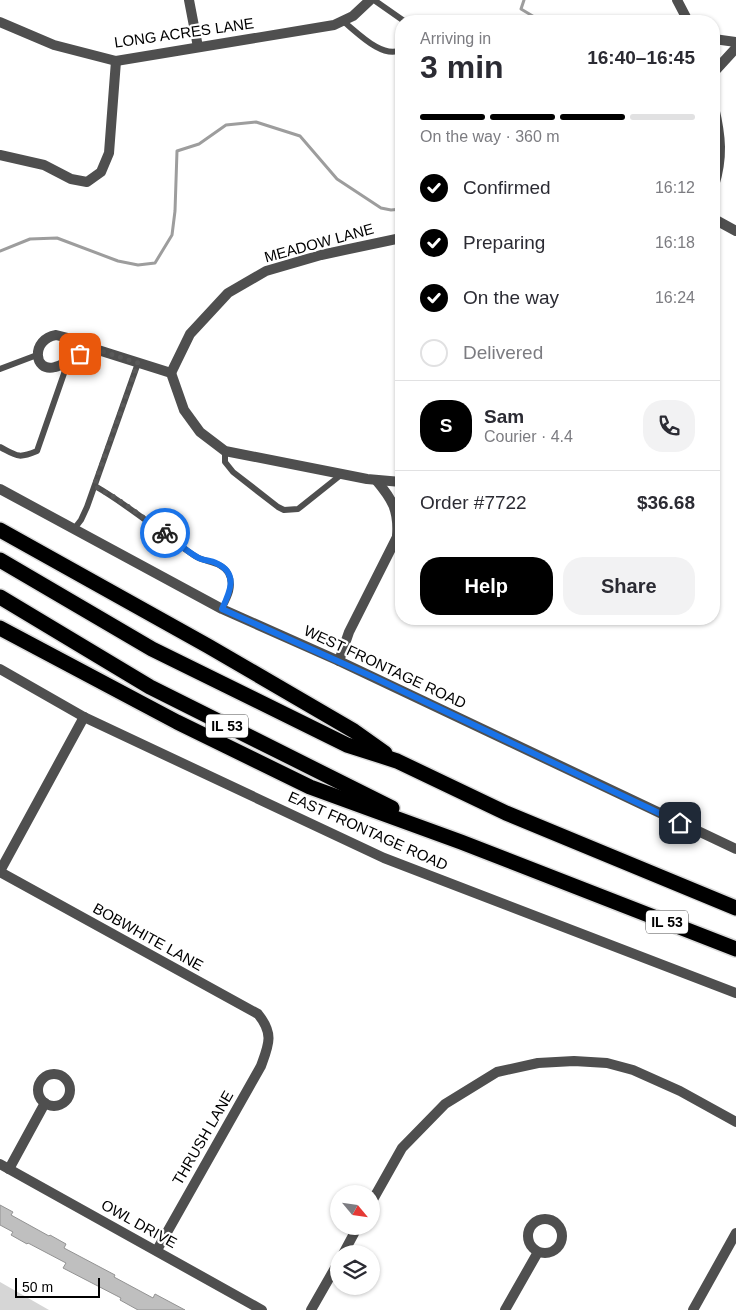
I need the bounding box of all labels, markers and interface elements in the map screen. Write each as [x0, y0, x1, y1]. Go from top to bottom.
street label: LONG ACRES LANE [113, 14, 255, 51]
text: Arriving in [420, 30, 491, 47]
text: 16:40–16:45 [587, 47, 695, 68]
text: 3 min [420, 49, 504, 85]
text: On the way · 360 m [420, 128, 560, 145]
icon: check [420, 174, 448, 202]
text: Confirmed [463, 177, 551, 198]
text: 16:12 [655, 179, 695, 196]
street label: MEADOW LANE [262, 220, 375, 265]
icon: check [420, 229, 448, 257]
text: Preparing [463, 232, 545, 253]
text: 16:18 [655, 234, 695, 251]
icon: check [420, 284, 448, 312]
text: On the way [463, 287, 559, 308]
text: 16:24 [655, 289, 695, 306]
pin [59, 333, 101, 375]
icon: bag [66, 340, 94, 368]
text: Delivered [463, 342, 543, 363]
button: phone [643, 400, 695, 452]
text: Sam [484, 406, 524, 427]
text: S [440, 415, 452, 436]
text: Courier · 4.4 [484, 428, 573, 445]
text: Order #7722 [420, 492, 527, 513]
text: $36.68 [637, 492, 695, 513]
courier [140, 508, 190, 558]
icon: bike [151, 519, 179, 547]
button: Help [420, 557, 553, 615]
button: Share [563, 557, 695, 615]
street label: WEST FRONTAGE ROAD [301, 621, 469, 712]
road number: IL 53 [206, 714, 248, 738]
street label: EAST FRONTAGE ROAD [286, 788, 451, 874]
pin [659, 802, 701, 844]
icon: home [666, 809, 694, 837]
street label: BOBWHITE LANE [90, 899, 206, 974]
road number: IL 53 [646, 910, 688, 934]
street label: THRUSH LANE [169, 1088, 236, 1188]
north arrow [330, 1185, 380, 1235]
map controls [330, 1185, 380, 1295]
street label: OWL DRIVE [99, 1196, 180, 1251]
button: layers [330, 1245, 380, 1295]
scale bar [15, 1275, 100, 1298]
text: 50 m [22, 1279, 53, 1295]

